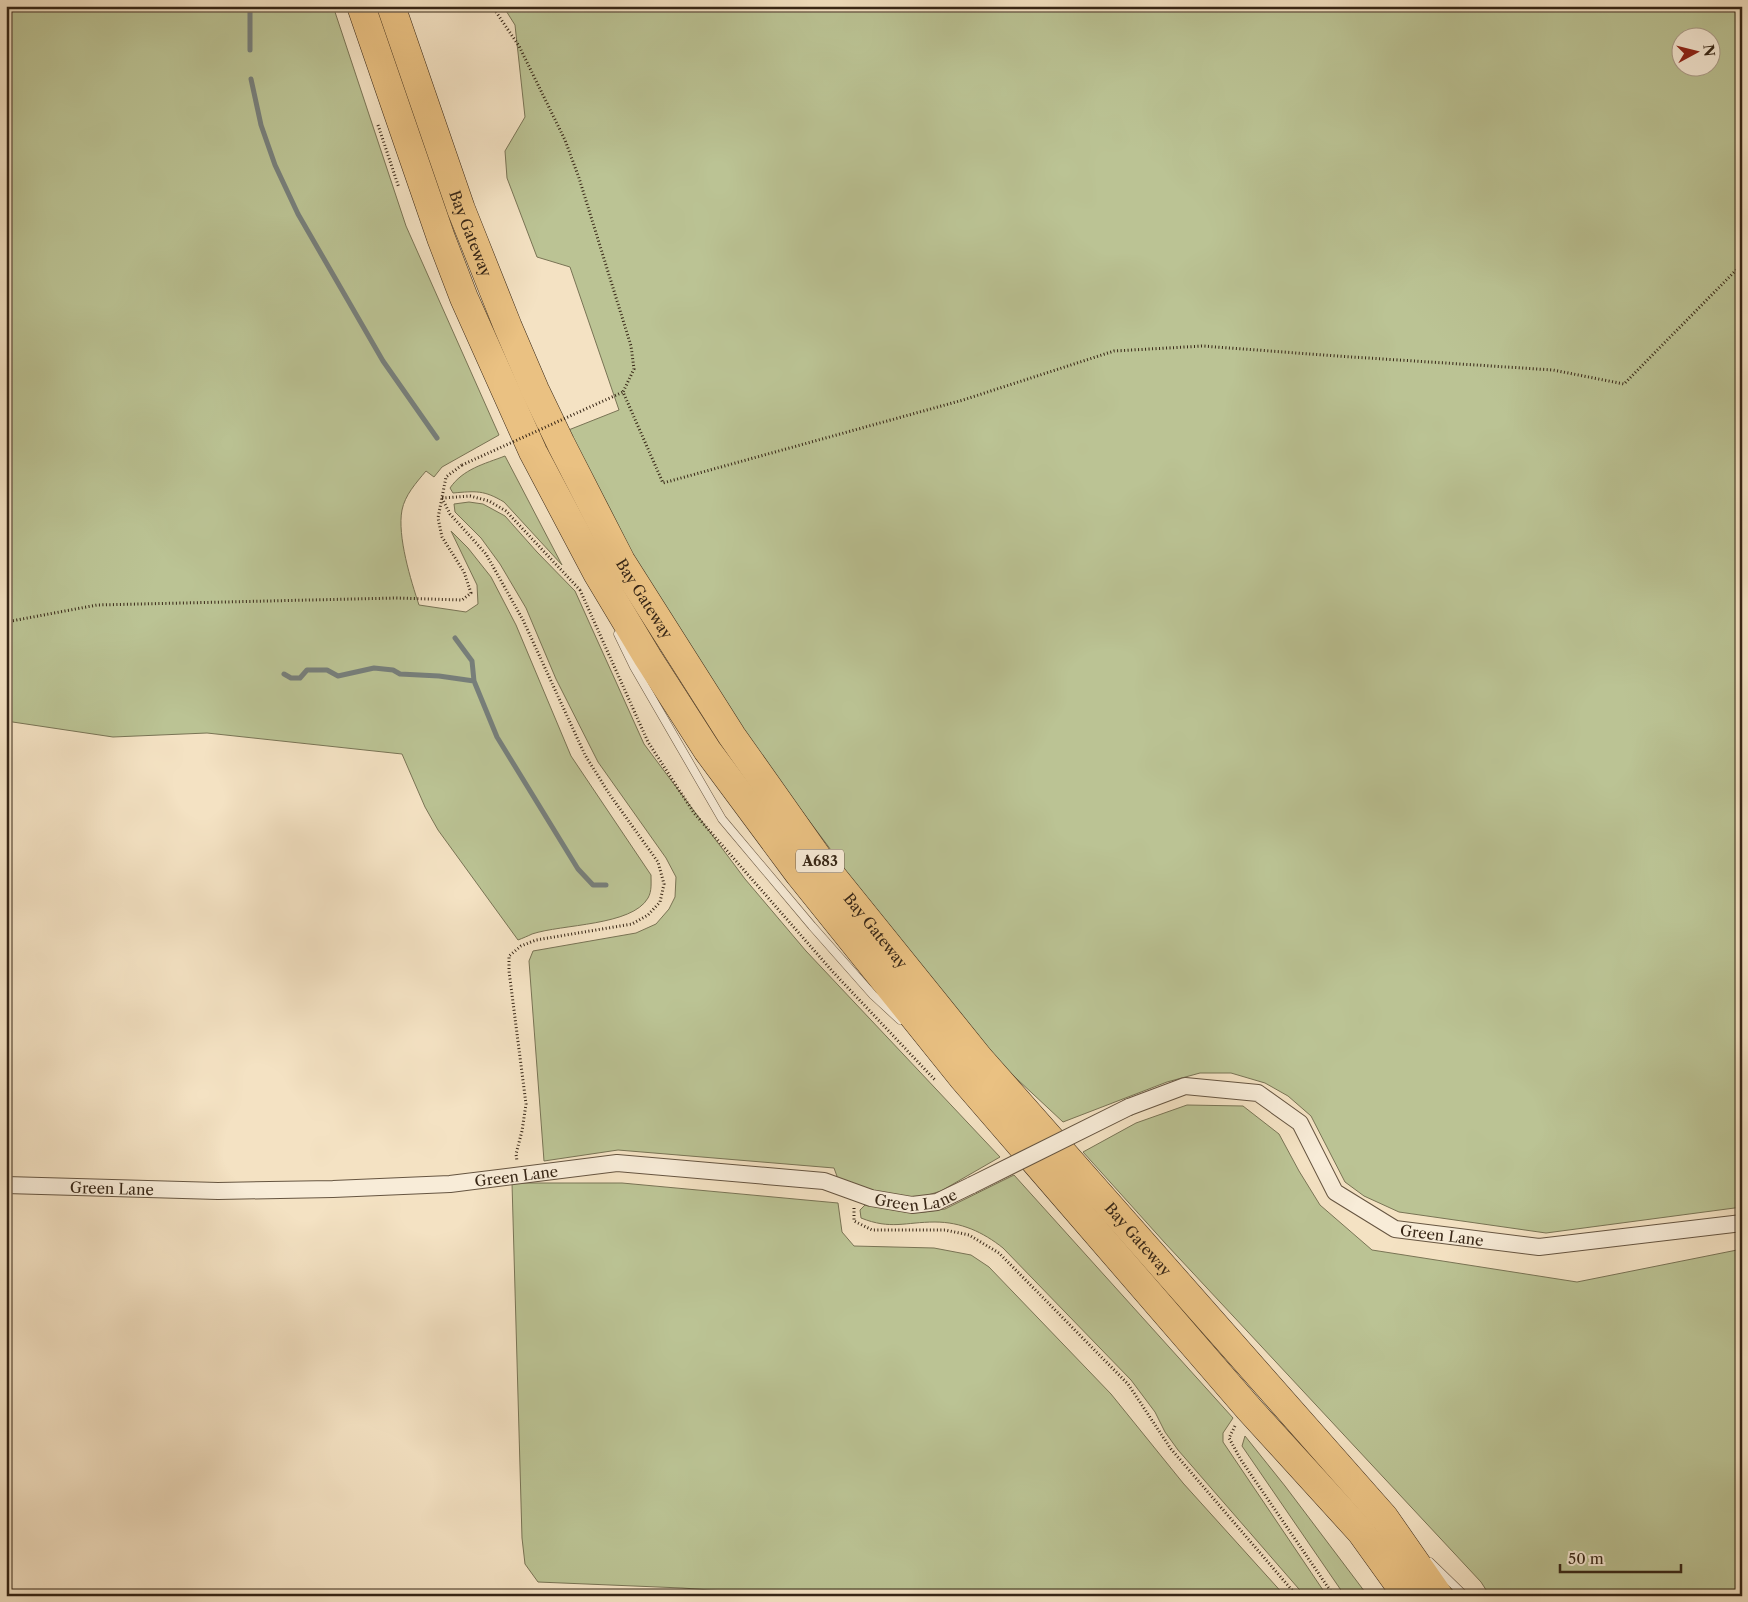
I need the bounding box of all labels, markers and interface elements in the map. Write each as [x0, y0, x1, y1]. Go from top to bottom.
north arrow [1670, 28, 1720, 78]
text: N [1699, 43, 1719, 58]
street label: Bay Gateway [446, 188, 497, 280]
street label: Bay Gateway [612, 555, 678, 643]
road number: A683 [796, 849, 844, 872]
street label: Bay Gateway [840, 889, 913, 972]
street label: Green Lane [473, 1161, 559, 1190]
street label: Green Lane [70, 1177, 154, 1199]
street label: Green Lane [873, 1184, 960, 1215]
street label: Bay Gateway [1101, 1198, 1176, 1280]
street label: Green Lane [1399, 1220, 1485, 1250]
scale bar [1560, 1542, 1682, 1574]
text: 50 m [1568, 1549, 1604, 1568]

